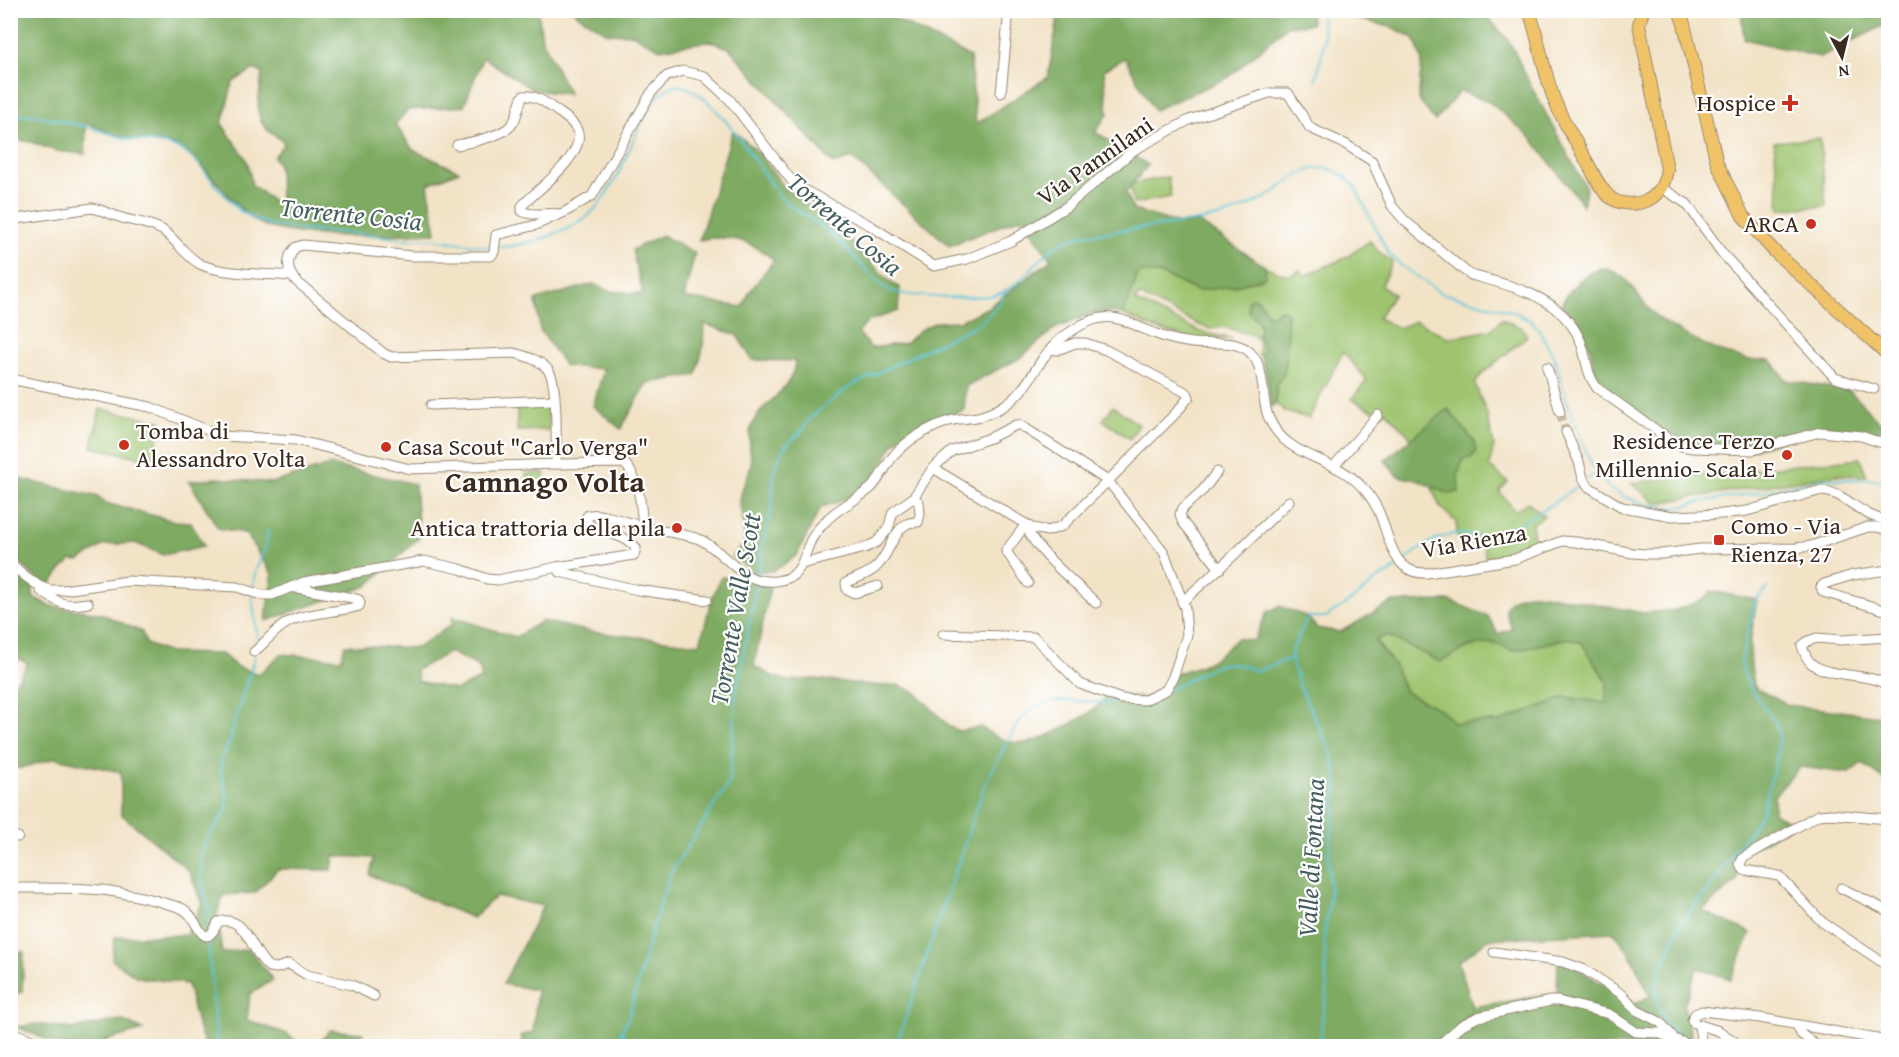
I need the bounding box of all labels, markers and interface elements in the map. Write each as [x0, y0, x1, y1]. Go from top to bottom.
north arrow [1812, 27, 1872, 87]
text: N [1837, 59, 1851, 84]
place label: Hospice [1697, 85, 1776, 120]
marker: Hospice [1781, 94, 1799, 112]
street label: Via Pannilani [1029, 107, 1160, 214]
water label: Torrente Cosia [779, 162, 912, 285]
water label: Torrente Cosia [278, 187, 424, 240]
place label: ARCA [1744, 206, 1799, 241]
marker: ARCA [1804, 217, 1818, 231]
place label: Tomba di Alessandro Volta [136, 413, 306, 476]
place label: Residence Terzo Millennio- Scala E [1595, 423, 1775, 486]
place label: Casa Scout "Carlo Verga" [398, 429, 648, 464]
marker: Tomba di Alessandro Volta [117, 438, 131, 452]
marker: Casa Scout "Carlo Verga" [379, 440, 393, 454]
marker: Residence Terzo Millennio- Scala E [1780, 448, 1794, 462]
district label: Camnago Volta [445, 459, 646, 503]
place label: Como - Via Rienza, 27 [1731, 508, 1841, 571]
water label: Torrente Valle Scott [698, 509, 771, 708]
place label: Antica trattoria della pila [411, 510, 666, 545]
street label: Via Rienza [1419, 514, 1530, 567]
marker: Antica trattoria della pila [670, 521, 684, 535]
marker: Como - Via Rienza, 27 [1712, 533, 1726, 547]
water label: Valle di Fontana [1287, 777, 1334, 939]

